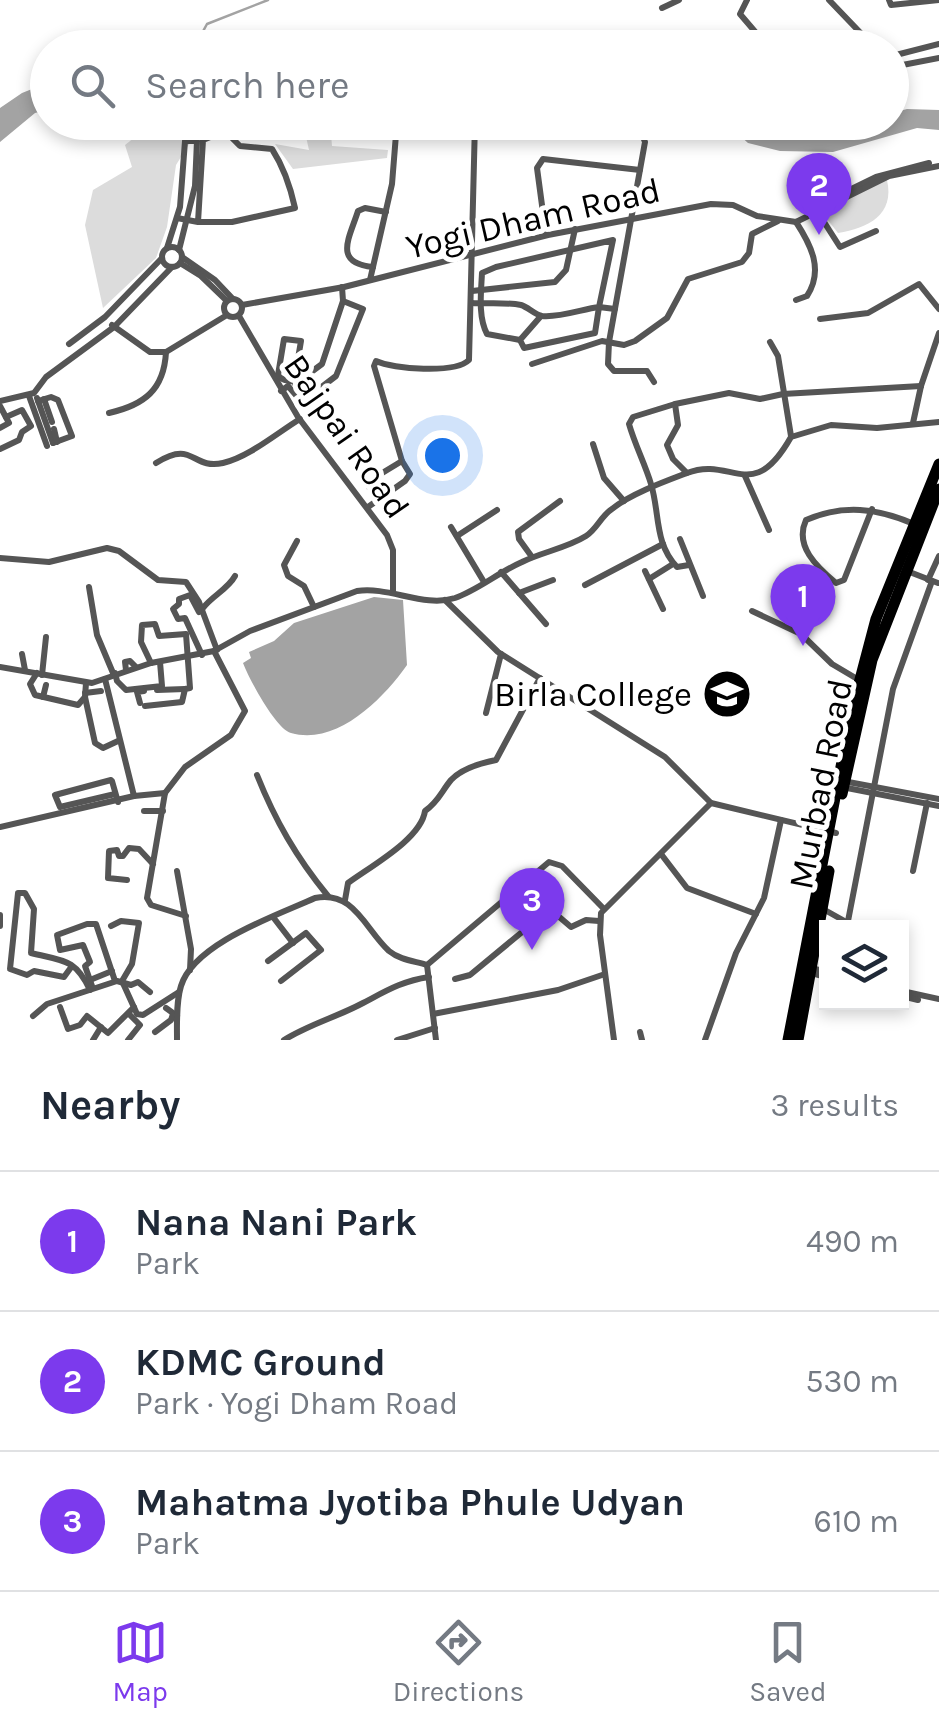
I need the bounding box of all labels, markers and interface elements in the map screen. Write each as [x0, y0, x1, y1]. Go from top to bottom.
search box [30, 30, 909, 140]
icon: search [65, 58, 120, 113]
text: Search here [145, 63, 349, 108]
pin: 2 [786, 152, 852, 235]
street label: Yogi Dham Road [402, 169, 664, 268]
street label: Bajpai Road [275, 346, 418, 526]
your location [417, 430, 468, 481]
pin: 1 [770, 564, 836, 646]
school or university icon: Birla College [701, 668, 753, 720]
place label: Birla College [494, 674, 692, 715]
street label: Murbad Road [780, 676, 861, 893]
pin: 3 [500, 868, 564, 950]
map controls [819, 920, 909, 1010]
button: layers [819, 920, 909, 1010]
text: Nearby [40, 1080, 180, 1130]
text: 3 results [771, 1087, 899, 1124]
text: Nana Nani Park [135, 1200, 417, 1245]
text: 1 [67, 1223, 78, 1260]
text: 490 m [806, 1223, 899, 1260]
text: Park [135, 1245, 200, 1282]
text: KDMC Ground [135, 1340, 386, 1385]
text: 2 [63, 1363, 82, 1400]
text: 530 m [806, 1363, 899, 1400]
text: Park · Yogi Dham Road [135, 1385, 458, 1422]
text: Mahatma Jyotiba Phule Udyan [135, 1480, 685, 1525]
text: 3 [63, 1503, 82, 1540]
text: 610 m [814, 1503, 899, 1540]
text: Park [135, 1525, 200, 1562]
tab: Map [112, 1615, 168, 1708]
tab: Directions [393, 1615, 524, 1708]
tab: Saved [749, 1615, 827, 1708]

